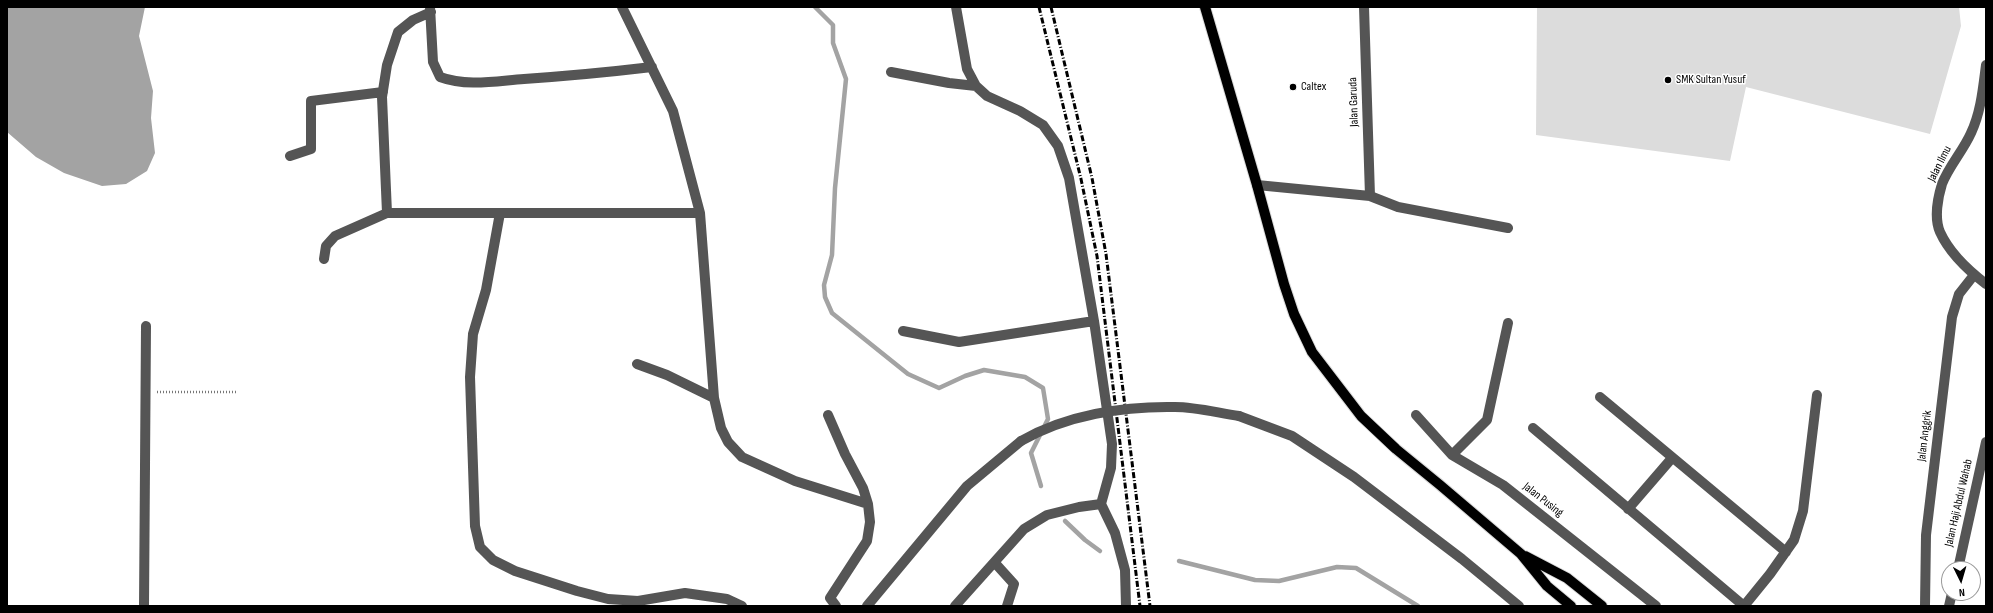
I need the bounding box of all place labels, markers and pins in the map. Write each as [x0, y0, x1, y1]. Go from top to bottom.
place label: SMK Sultan Yusuf [1676, 73, 1746, 87]
marker: SMK Sultan Yusuf [1663, 75, 1673, 85]
place label: Caltex [1301, 80, 1326, 94]
marker: Caltex [1288, 82, 1298, 92]

